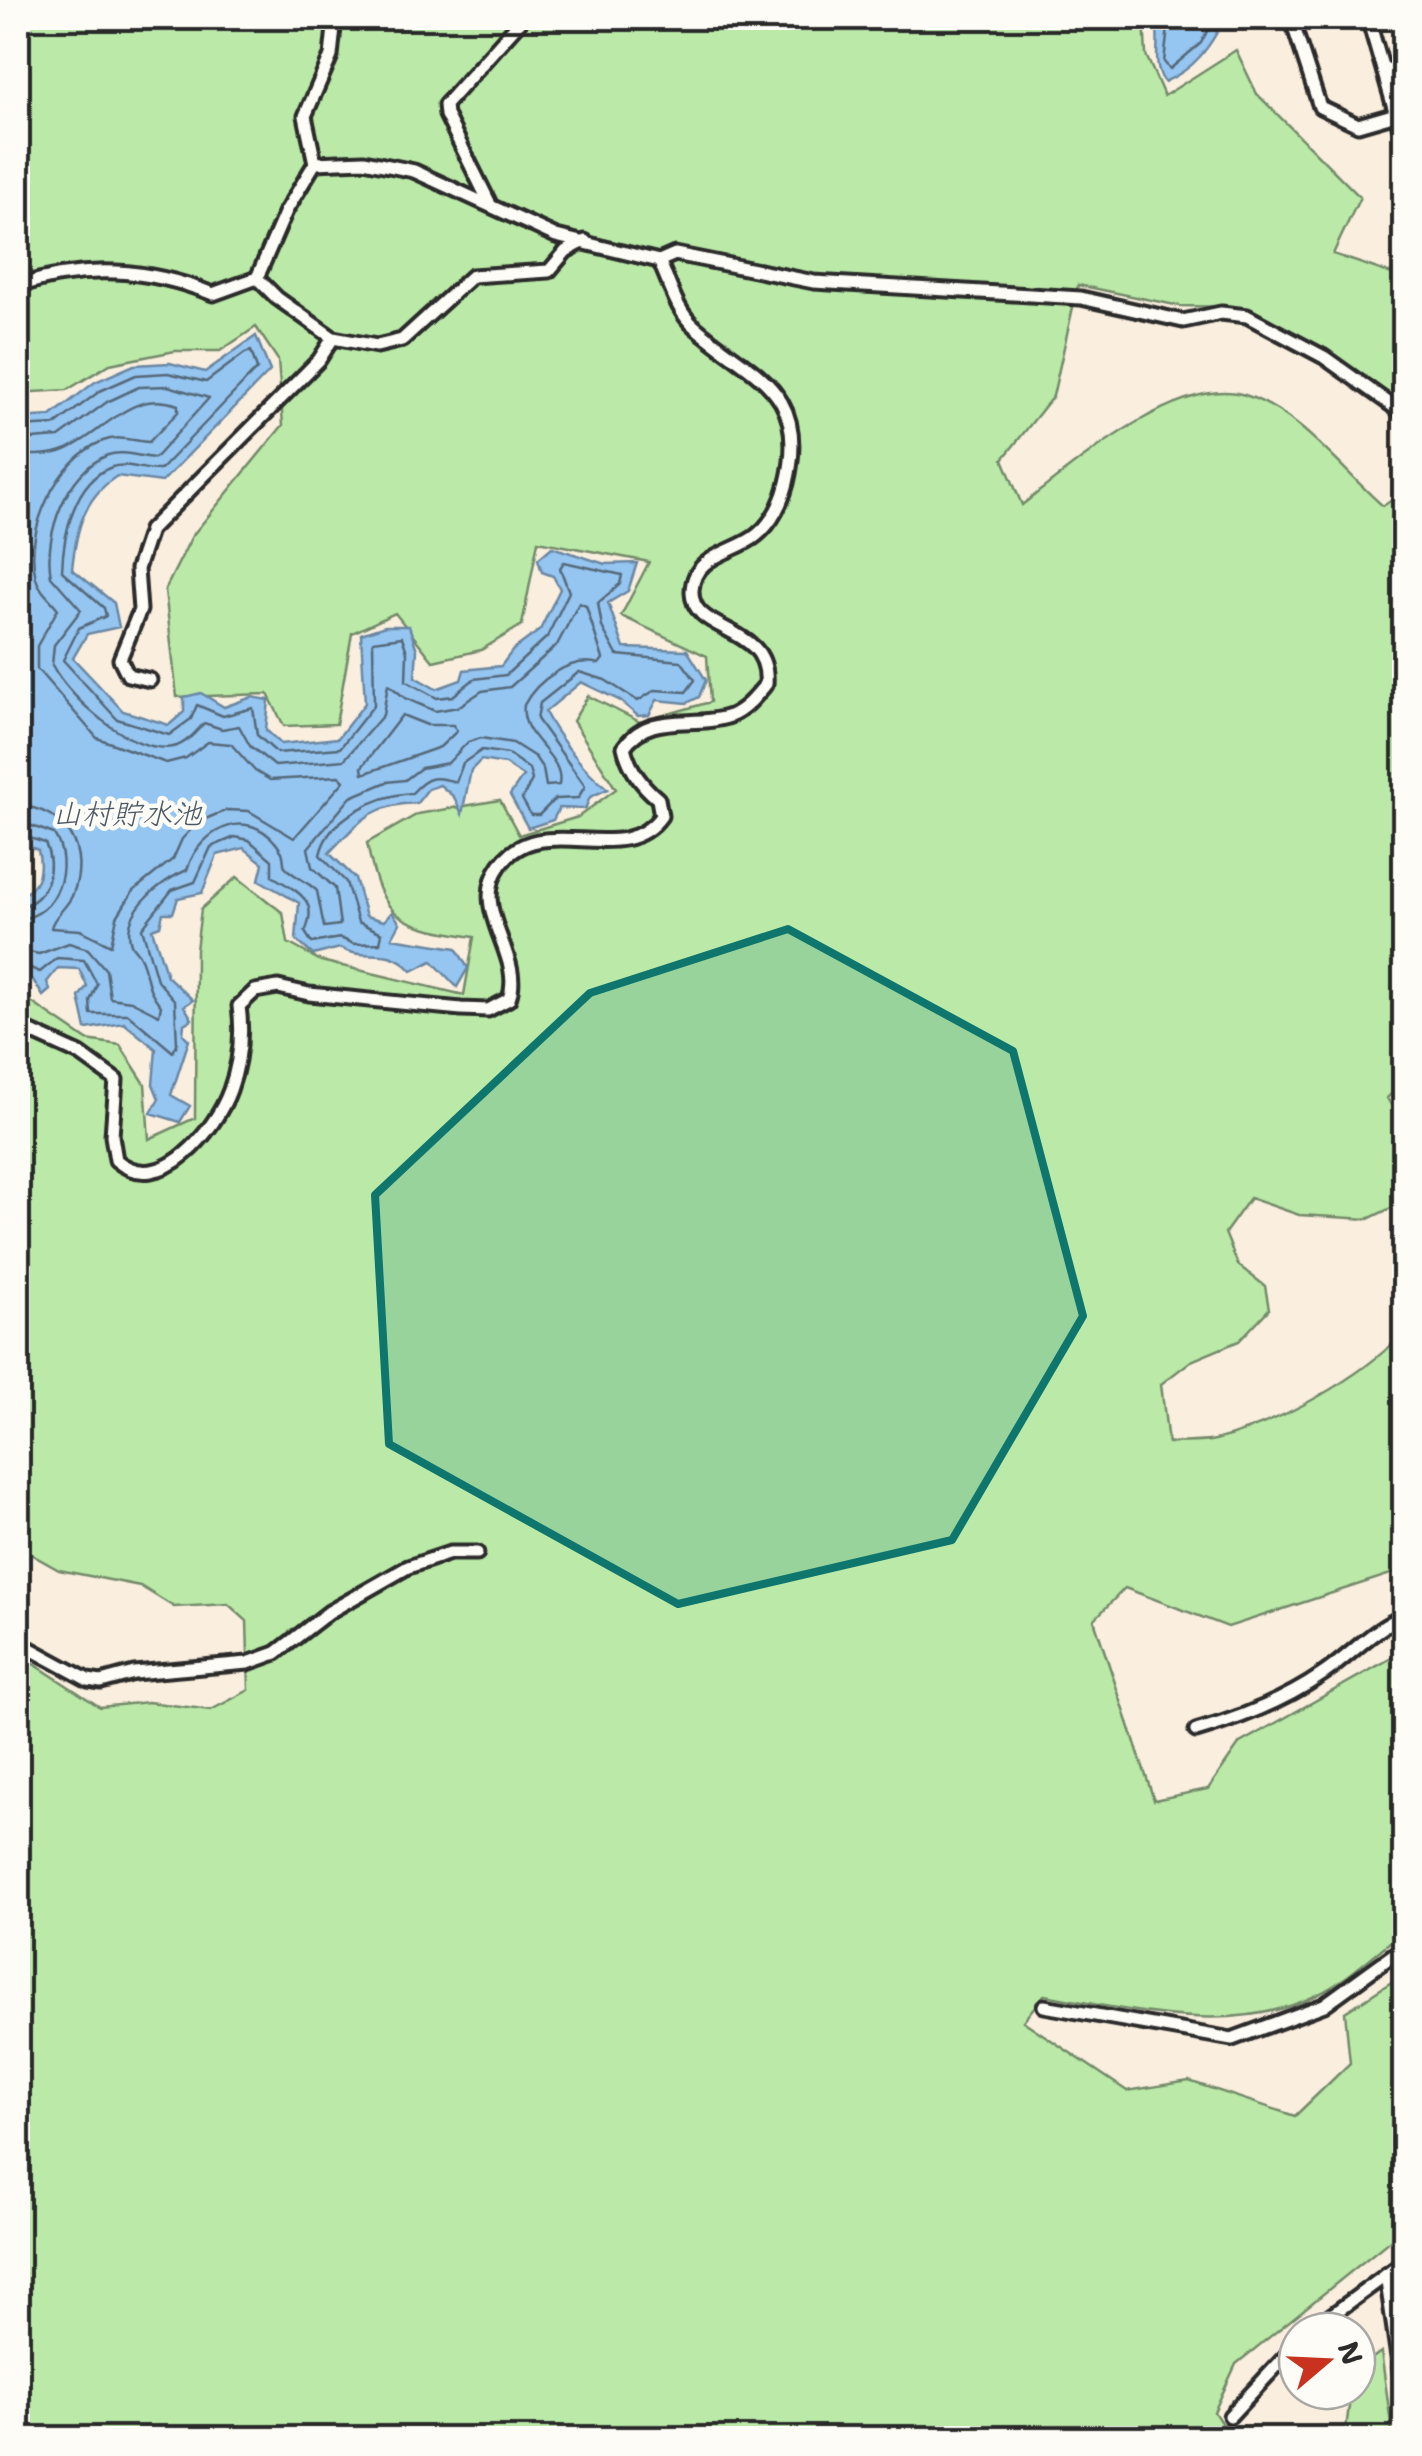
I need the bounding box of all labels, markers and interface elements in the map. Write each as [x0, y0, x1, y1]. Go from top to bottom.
water label: 山村貯水池 [52, 793, 203, 834]
north arrow [1277, 2311, 1377, 2411]
text: N [1329, 2336, 1372, 2370]

